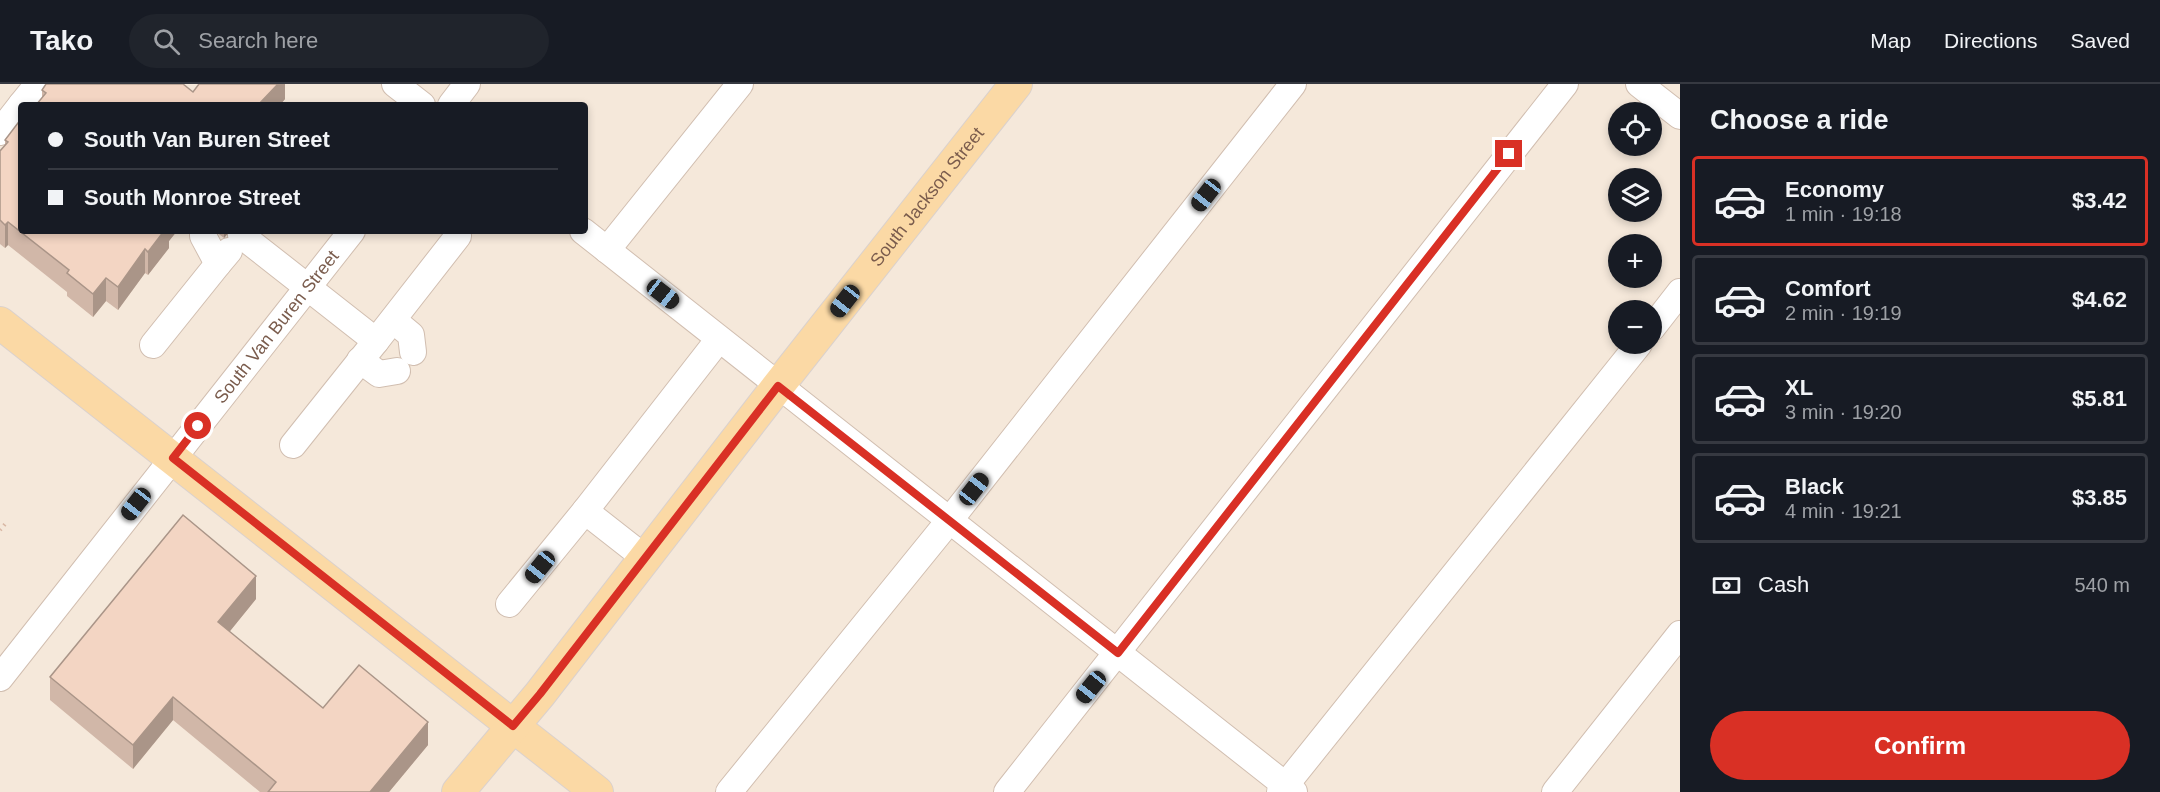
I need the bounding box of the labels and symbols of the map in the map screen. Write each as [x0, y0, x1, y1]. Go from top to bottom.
street label: South Jackson Street [866, 123, 988, 270]
route end [1495, 140, 1522, 167]
car [1188, 175, 1224, 215]
street label: South Van Buren Street [210, 246, 343, 407]
car [643, 276, 683, 312]
car [827, 281, 863, 321]
route start [184, 412, 211, 439]
car [956, 469, 992, 509]
car [118, 484, 154, 524]
car [522, 547, 558, 587]
car [1073, 667, 1109, 707]

